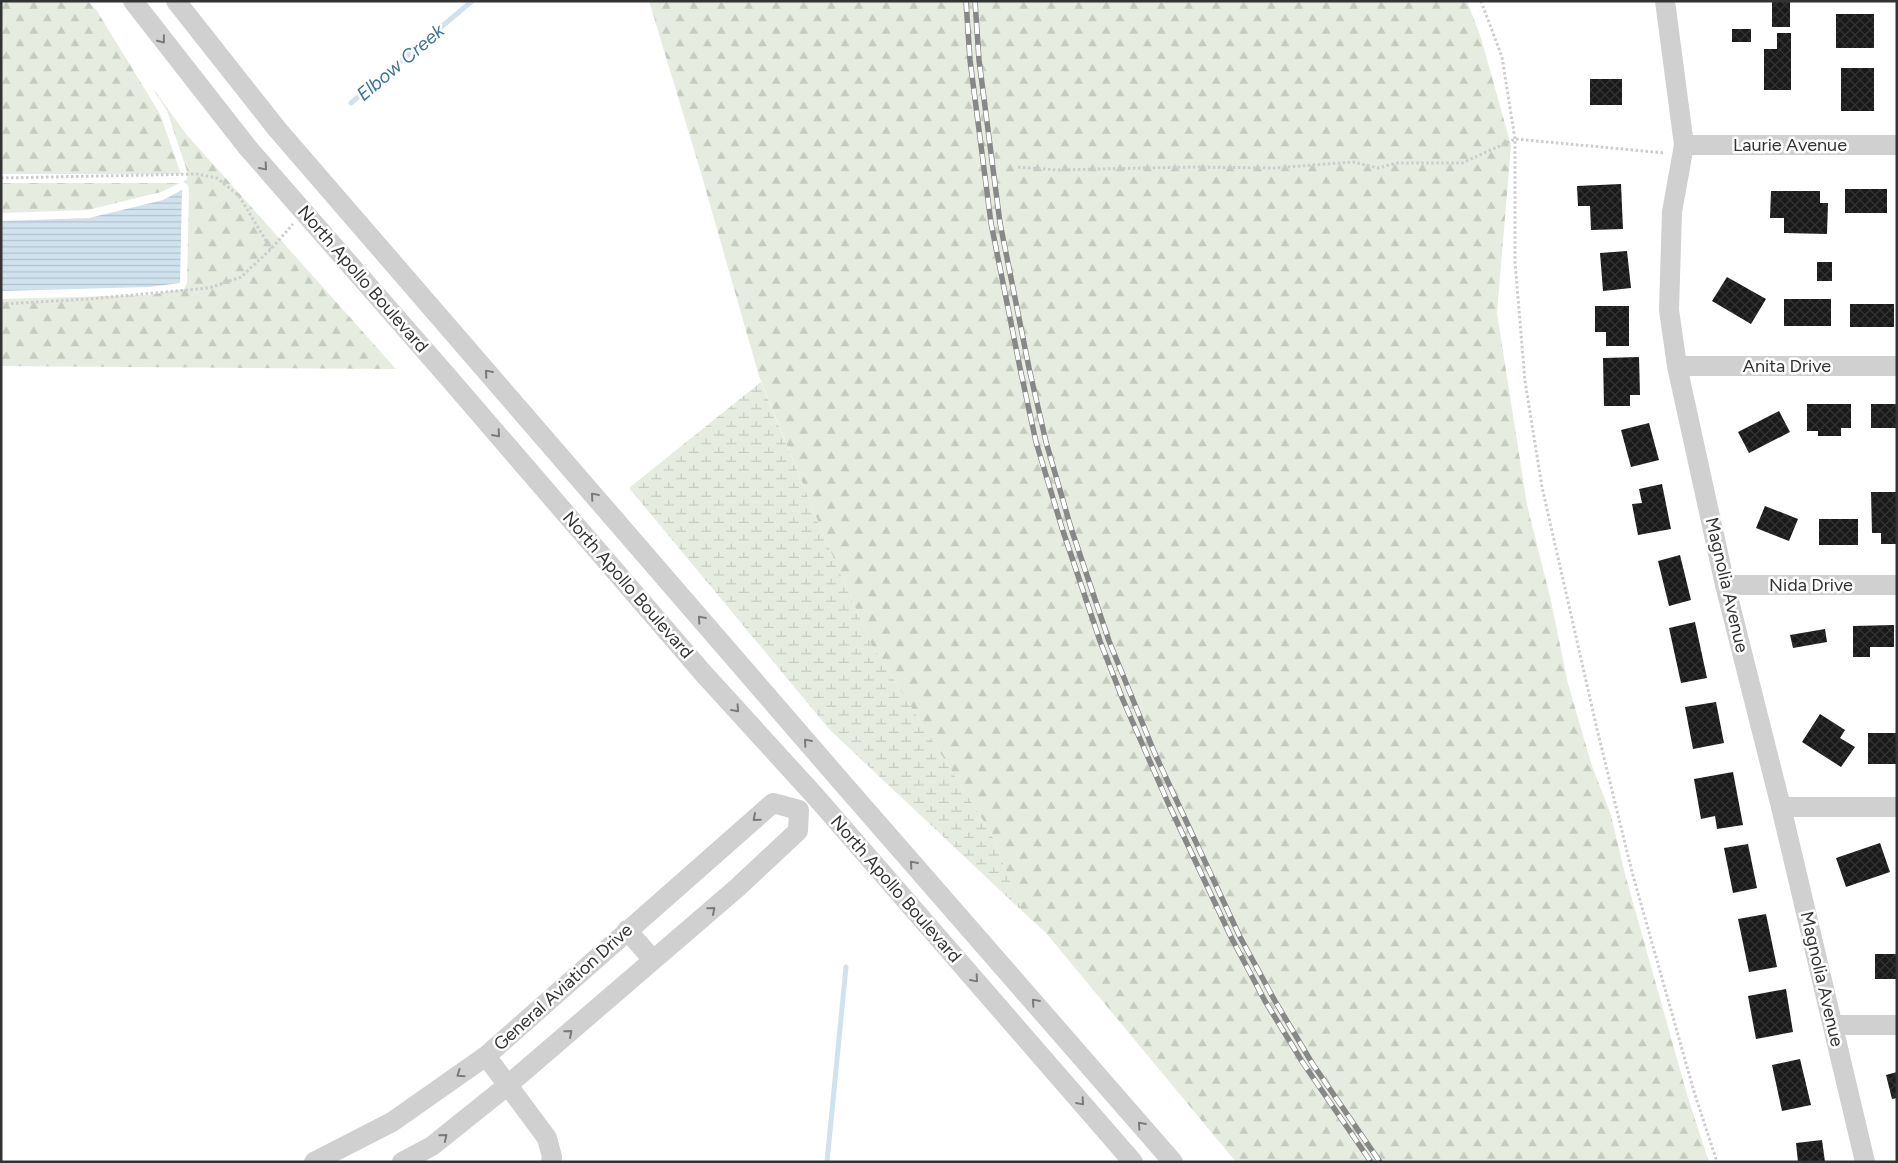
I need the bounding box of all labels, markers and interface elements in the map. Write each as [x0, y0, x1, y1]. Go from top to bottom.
water label: Elbow Creek [352, 19, 449, 106]
one-way arrow [156, 34, 164, 43]
street label: Laurie Avenue [1733, 134, 1847, 156]
one-way arrow [258, 161, 267, 170]
street label: North Apollo Boulevard [293, 201, 433, 357]
street label: Anita Drive [1743, 355, 1831, 377]
one-way arrow [485, 370, 494, 379]
one-way arrow [492, 428, 500, 437]
one-way arrow [591, 493, 600, 502]
street label: North Apollo Boulevard [558, 507, 698, 663]
street label: Magnolia Avenue [1701, 515, 1753, 655]
street label: Nida Drive [1769, 574, 1853, 596]
one-way arrow [697, 616, 706, 625]
one-way arrow [730, 703, 739, 712]
one-way arrow [804, 739, 813, 748]
street label: North Apollo Boulevard [826, 811, 966, 967]
one-way arrow [753, 812, 762, 821]
one-way arrow [910, 860, 919, 869]
one-way arrow [706, 907, 715, 916]
street label: Magnolia Avenue [1796, 909, 1848, 1049]
street label: General Aviation Drive [489, 919, 637, 1055]
one-way arrow [969, 974, 978, 983]
one-way arrow [1031, 999, 1040, 1008]
one-way arrow [563, 1030, 572, 1039]
one-way arrow [456, 1068, 465, 1077]
one-way arrow [1075, 1096, 1084, 1105]
one-way arrow [1139, 1122, 1147, 1131]
one-way arrow [438, 1134, 447, 1142]

